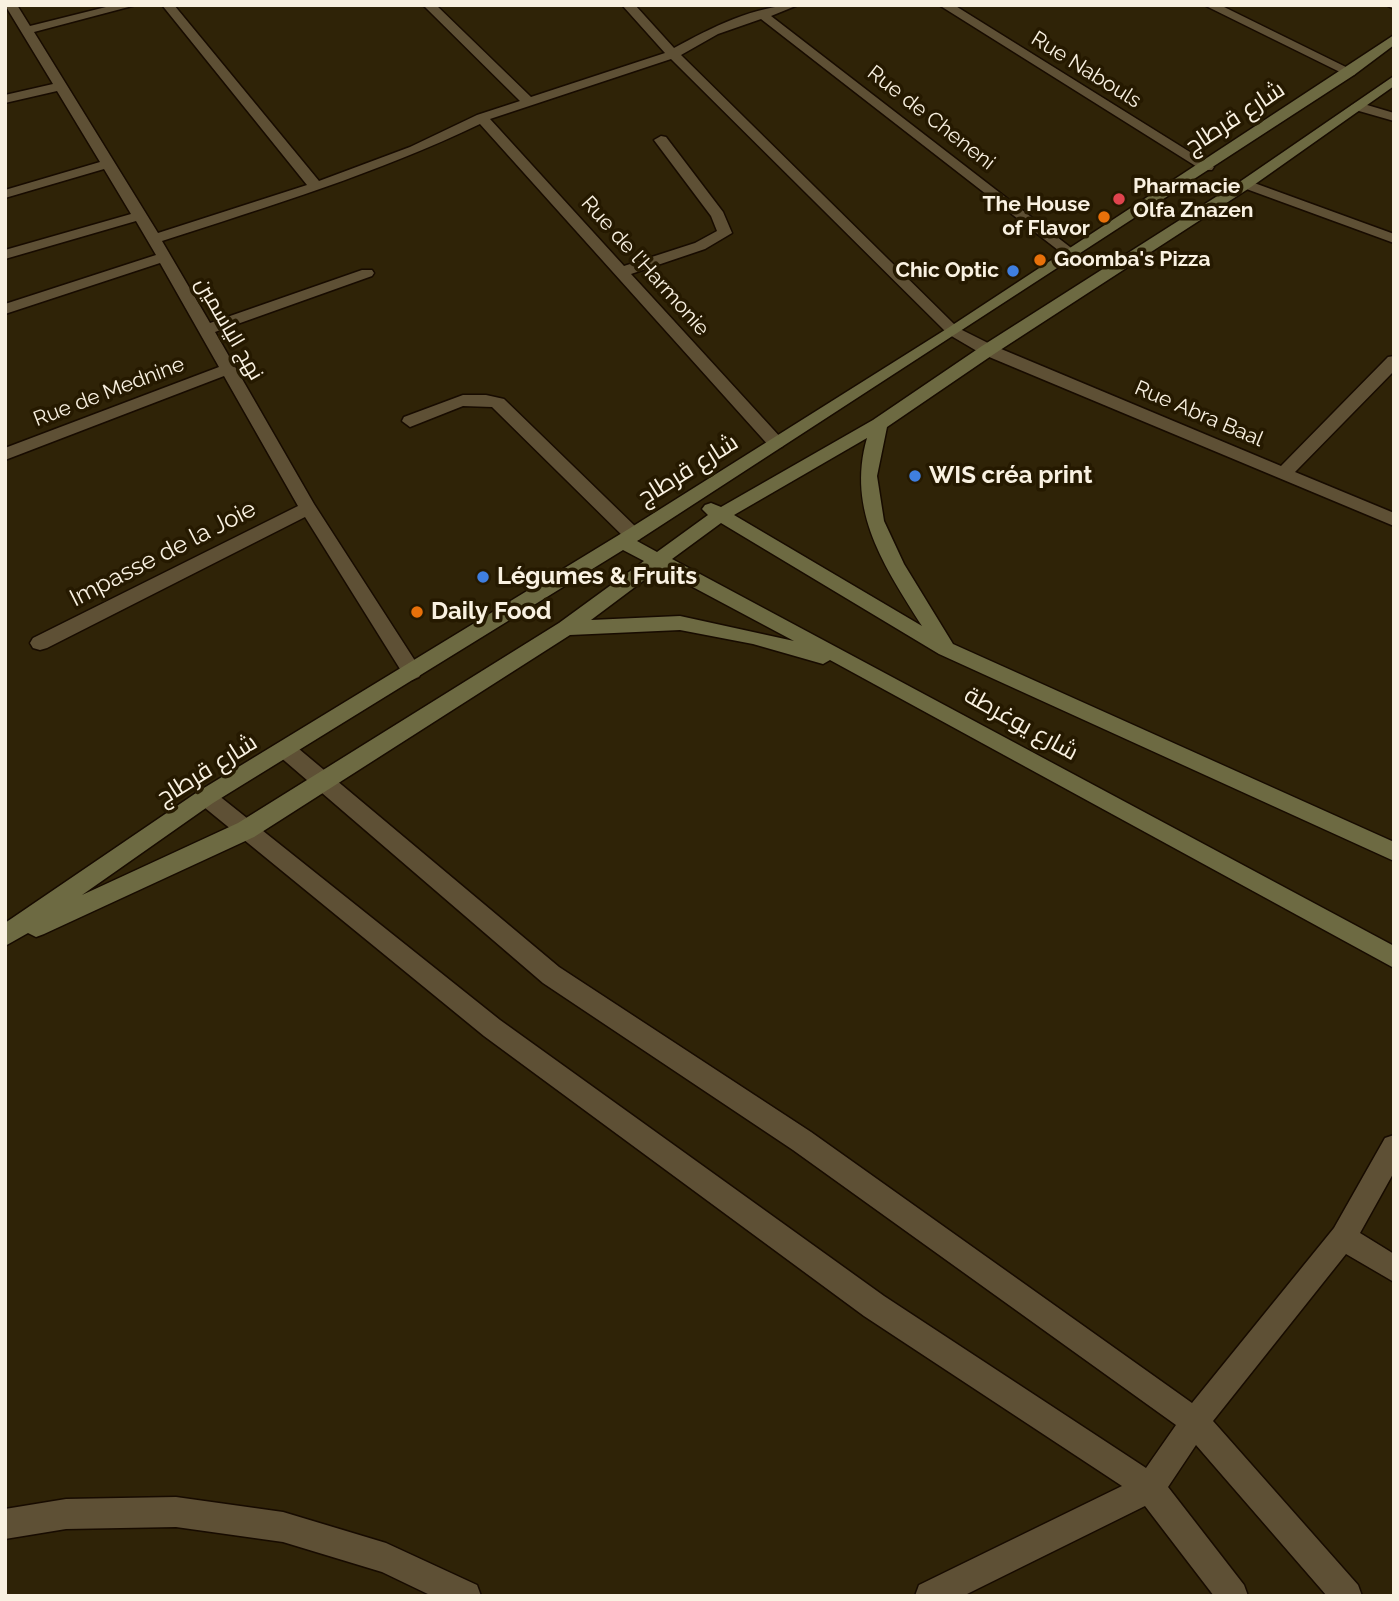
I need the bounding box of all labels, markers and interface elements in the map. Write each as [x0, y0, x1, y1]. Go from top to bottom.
street label: Rue Nabouls [1026, 26, 1146, 114]
street label: Rue de Cheneni [862, 60, 1000, 176]
street label: شارع قرطاج [1180, 75, 1290, 161]
place label: Pharmacie Olfa Znazen [1133, 174, 1253, 224]
street label: Rue de l'Harmonie [576, 191, 714, 341]
marker: Pharmacie Olfa Znazen [1111, 191, 1127, 207]
place label: The House of Flavor [983, 192, 1090, 242]
marker: The House of Flavor [1096, 209, 1112, 225]
place label: Goomba's Pizza [1054, 247, 1210, 273]
marker: Goomba's Pizza [1032, 252, 1048, 268]
place label: Chic Optic [895, 258, 999, 284]
marker: Chic Optic [1005, 263, 1021, 279]
street label: نهج الياسمين [190, 273, 268, 385]
street label: Rue de Mednine [30, 352, 188, 432]
street label: Rue Abra Baal [1131, 376, 1267, 452]
street label: شارع قرطاج [632, 428, 744, 512]
place label: WIS créa print [929, 462, 1092, 490]
marker: WIS créa print [907, 468, 923, 484]
street label: Impasse de la Joie [65, 495, 261, 613]
place label: Légumes & Fruits [497, 563, 697, 591]
marker: Légumes & Fruits [475, 569, 491, 585]
place label: Daily Food [431, 598, 551, 626]
marker: Daily Food [409, 604, 425, 620]
street label: شارع يوغرطة [959, 681, 1083, 767]
street label: شارع قرطاج [151, 728, 263, 812]

